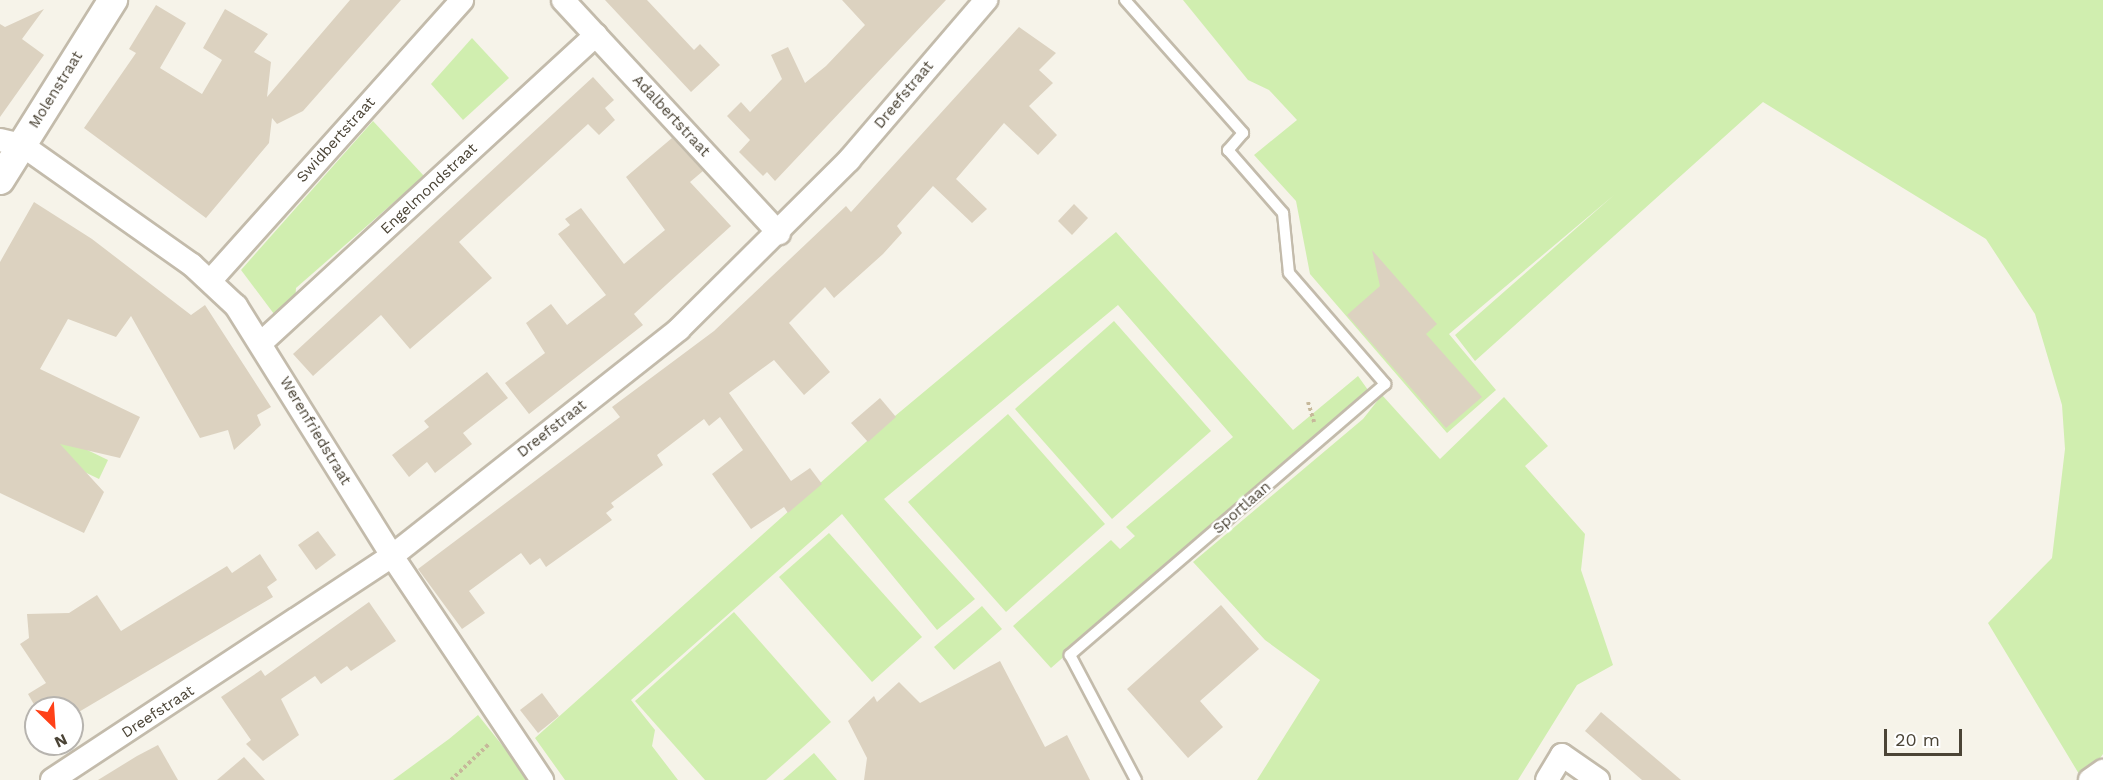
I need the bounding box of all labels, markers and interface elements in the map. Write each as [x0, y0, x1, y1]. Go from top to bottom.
street label: Molenstraat [25, 48, 87, 132]
street label: Dreefstraat [870, 57, 938, 133]
street label: Adalbertstraat [629, 71, 713, 161]
street label: Swidbertstraat [293, 94, 379, 186]
street label: Engelmondstraat [377, 140, 481, 238]
street label: Werenfriedstraat [276, 373, 354, 489]
street label: Dreefstraat [514, 396, 590, 462]
street label: Sportlaan [1209, 478, 1275, 538]
street label: Dreefstraat [118, 682, 198, 742]
north arrow [24, 696, 84, 756]
scale bar [1887, 717, 1965, 755]
text: 20 m [1895, 729, 1940, 750]
text: N [52, 730, 70, 752]

